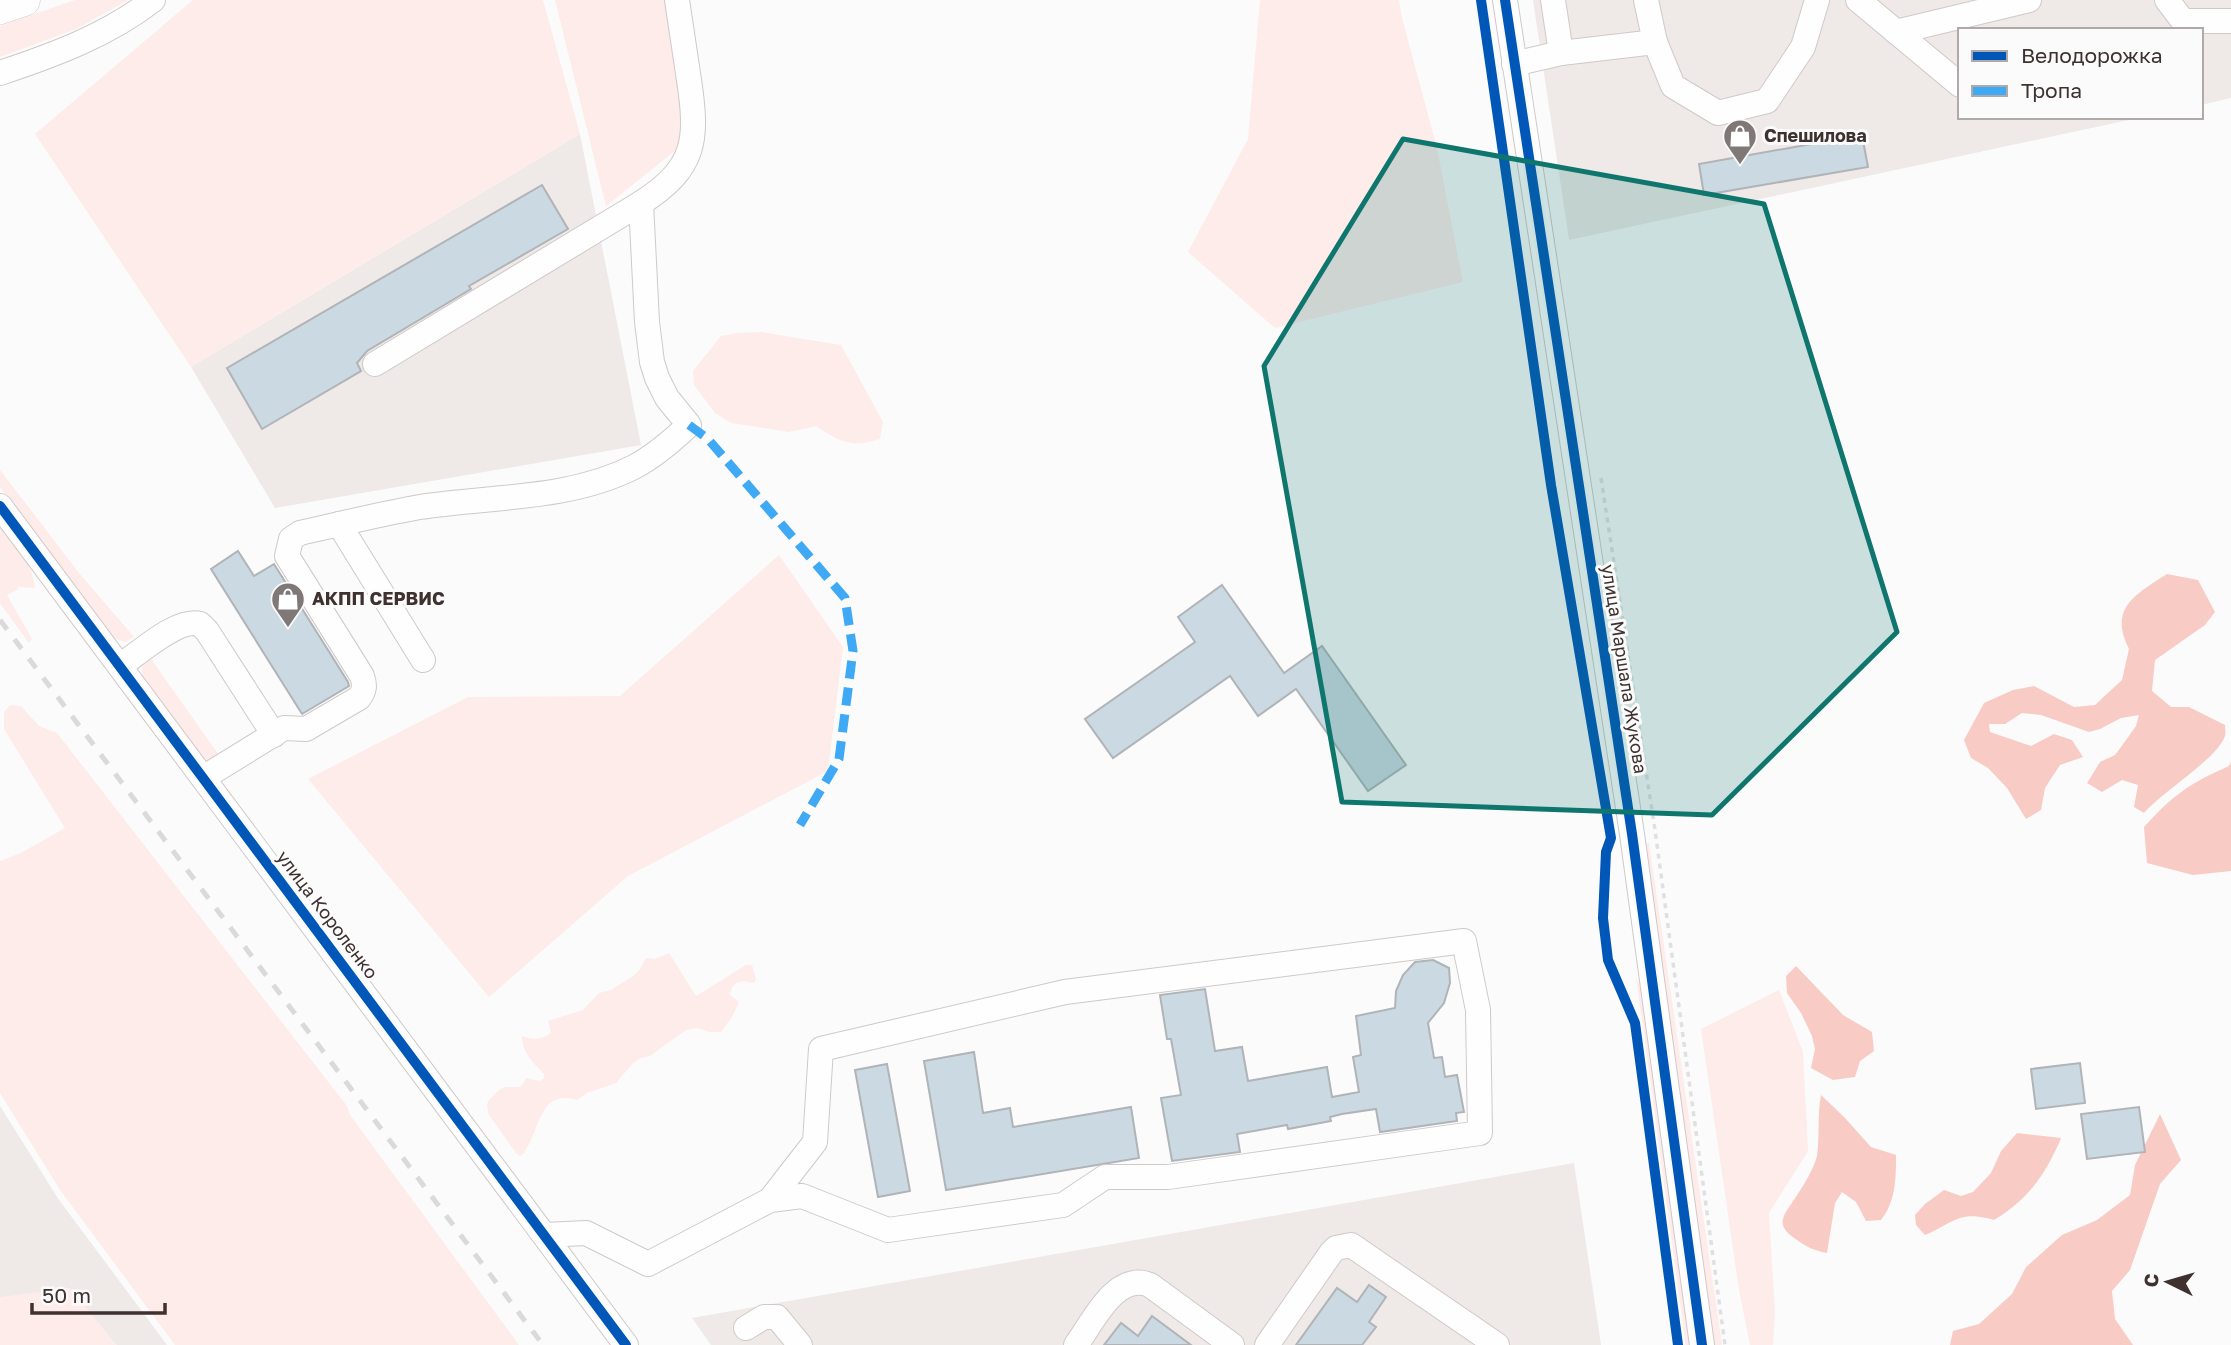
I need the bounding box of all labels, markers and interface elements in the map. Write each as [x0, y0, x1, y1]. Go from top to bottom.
legend [1958, 28, 2203, 119]
text: Велодорожка [2021, 42, 2163, 68]
text: Тропа [2021, 77, 2082, 103]
shop icon: Спешилова [1721, 117, 1759, 166]
place label: Спешилова [1764, 124, 1867, 146]
street label: улица Маршала Жукова [1598, 563, 1652, 775]
shop icon: АКПП СЕРВИС [269, 580, 307, 629]
place label: АКПП СЕРВИС [312, 587, 445, 609]
street label: улица Короленко [272, 846, 383, 983]
north arrow [2133, 1247, 2203, 1317]
scale bar [32, 1272, 164, 1316]
text: С [2139, 1273, 2163, 1288]
text: 50 m [42, 1282, 91, 1308]

